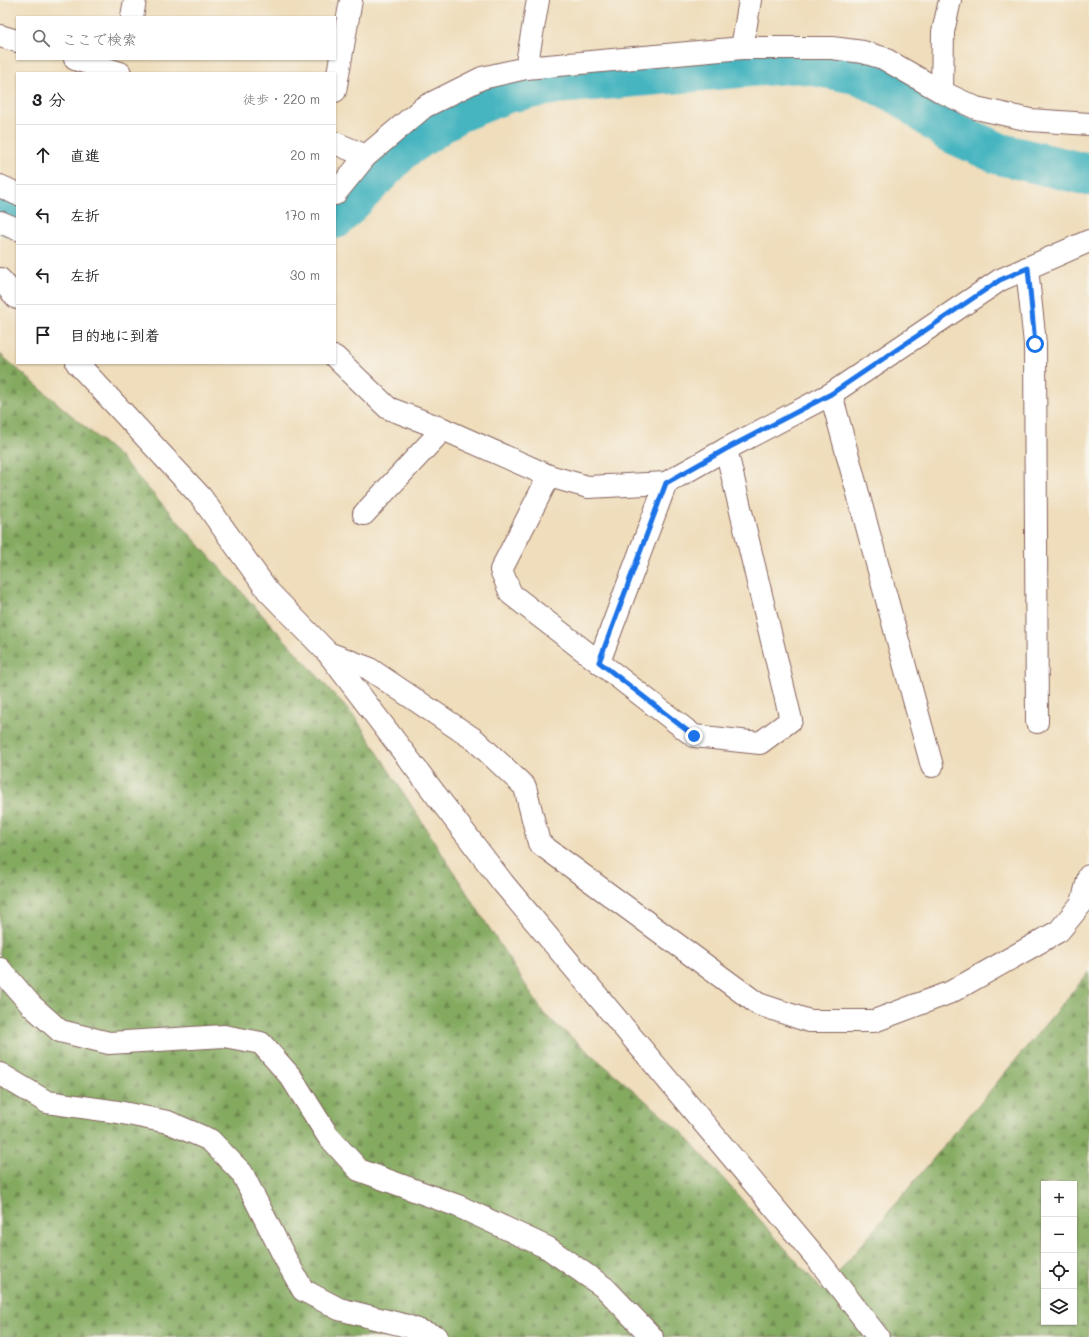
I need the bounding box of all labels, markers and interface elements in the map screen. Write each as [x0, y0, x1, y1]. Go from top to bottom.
search box [16, 16, 336, 60]
icon: search [30, 27, 52, 49]
text: ここで検索 [62, 29, 137, 49]
text: 3 分 [32, 88, 65, 110]
text: 徒歩 · 220 m [243, 90, 320, 107]
icon: ahead [32, 144, 54, 166]
text: 直進 [70, 145, 100, 165]
text: 20 m [290, 146, 320, 163]
icon: left [32, 204, 54, 226]
text: 左折 [70, 205, 100, 225]
text: 170 m [284, 206, 320, 223]
icon: left [32, 264, 54, 286]
text: 左折 [70, 265, 100, 285]
text: 30 m [290, 266, 320, 283]
icon: arrive [32, 324, 54, 346]
text: 目的地に到着 [70, 325, 160, 345]
route start [1026, 335, 1044, 353]
route end [685, 727, 703, 745]
map controls [1041, 1181, 1077, 1325]
button: + [1041, 1181, 1077, 1217]
button: − [1041, 1217, 1077, 1253]
button: locate [1041, 1253, 1077, 1289]
button: layers [1041, 1289, 1077, 1325]

